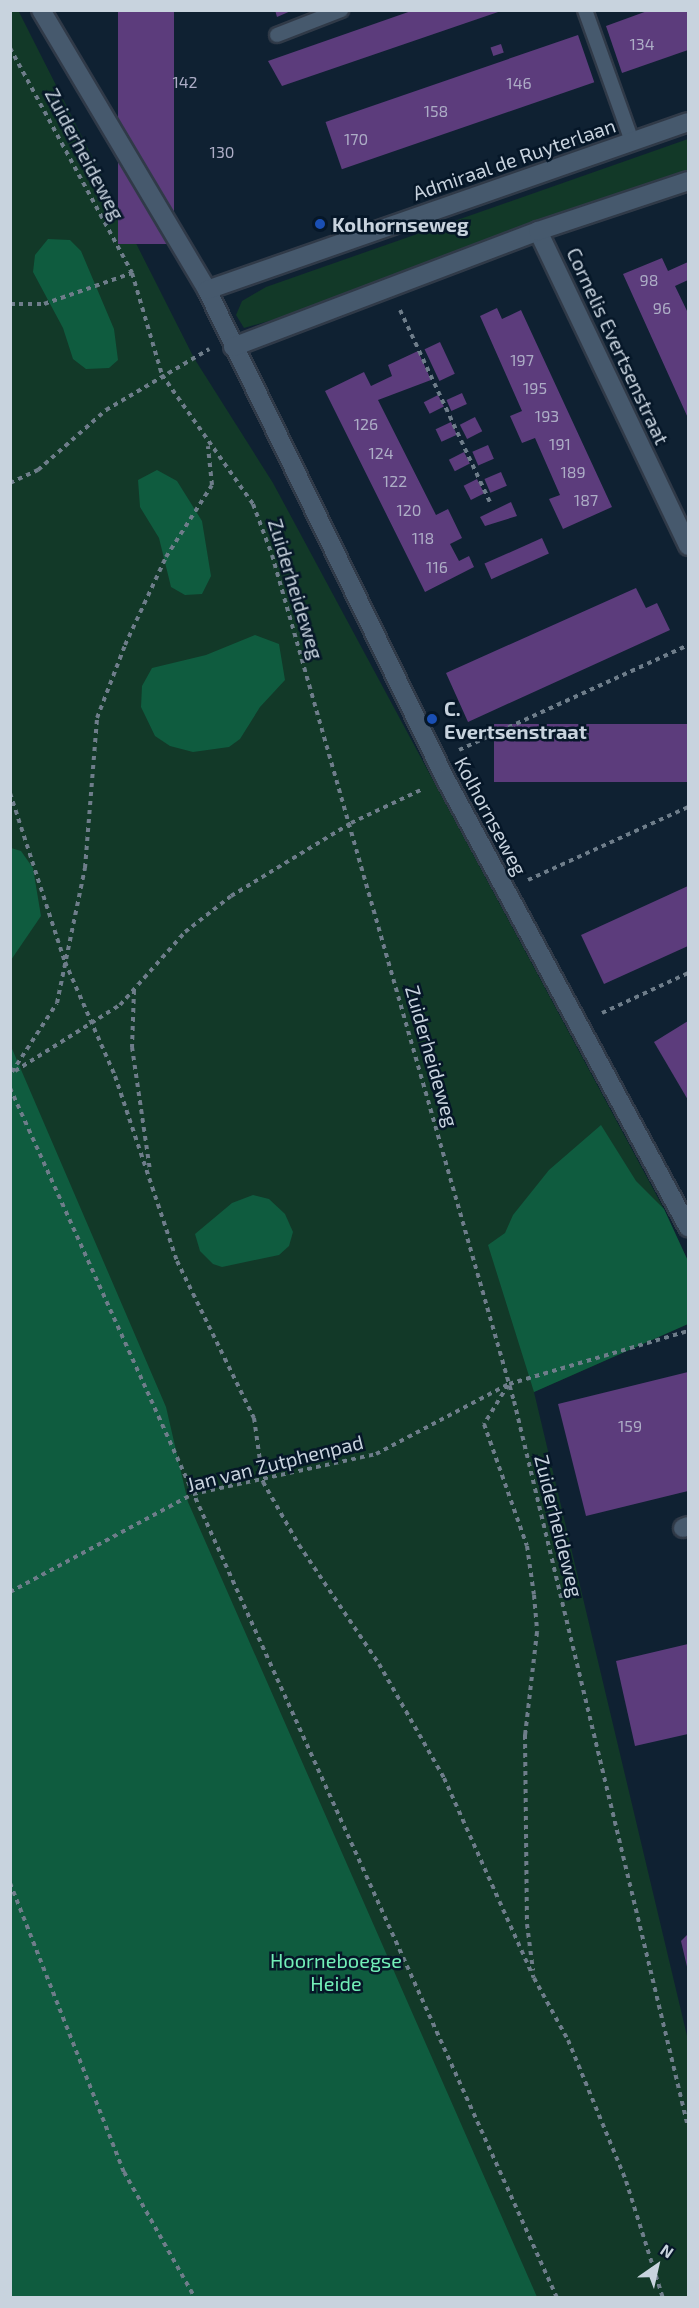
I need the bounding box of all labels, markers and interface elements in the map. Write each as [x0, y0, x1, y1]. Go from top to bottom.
house number: 134 [629, 34, 655, 54]
house number: 142 [172, 72, 198, 92]
house number: 146 [506, 73, 532, 93]
street label: Zuiderheideweg [40, 84, 130, 224]
house number: 158 [424, 101, 448, 121]
street label: Admiraal de Ruyterlaan [409, 113, 619, 205]
house number: 170 [344, 129, 368, 149]
house number: 130 [210, 142, 234, 162]
place label: Kolhornseweg [332, 212, 469, 236]
marker: Kolhornseweg [313, 217, 327, 231]
street label: Cornelis Evertsenstraat [562, 244, 674, 448]
house number: 98 [640, 270, 658, 290]
house number: 96 [653, 298, 671, 318]
house number: 197 [510, 350, 534, 370]
house number: 195 [523, 378, 547, 398]
house number: 193 [535, 406, 559, 426]
house number: 126 [354, 414, 378, 434]
house number: 191 [549, 434, 571, 454]
house number: 124 [368, 443, 394, 463]
house number: 189 [560, 462, 586, 482]
house number: 122 [383, 471, 407, 491]
house number: 187 [574, 490, 598, 510]
house number: 120 [396, 500, 422, 520]
street label: Zuiderheideweg [263, 516, 329, 662]
house number: 118 [412, 528, 434, 548]
house number: 116 [426, 557, 448, 577]
place label: C. Evertsenstraat [444, 696, 587, 743]
marker: C. Evertsenstraat [425, 712, 439, 726]
street label: Kolhornseweg [450, 753, 532, 879]
street label: Zuiderheideweg [400, 983, 464, 1129]
house number: 159 [618, 1416, 642, 1436]
street label: Jan van Zutphenpad [184, 1429, 366, 1497]
street label: Zuiderheideweg [530, 1452, 588, 1600]
park label: Hoorneboegse Heide [270, 1948, 402, 1995]
north arrow [627, 2236, 687, 2296]
text: N [657, 2240, 677, 2262]

